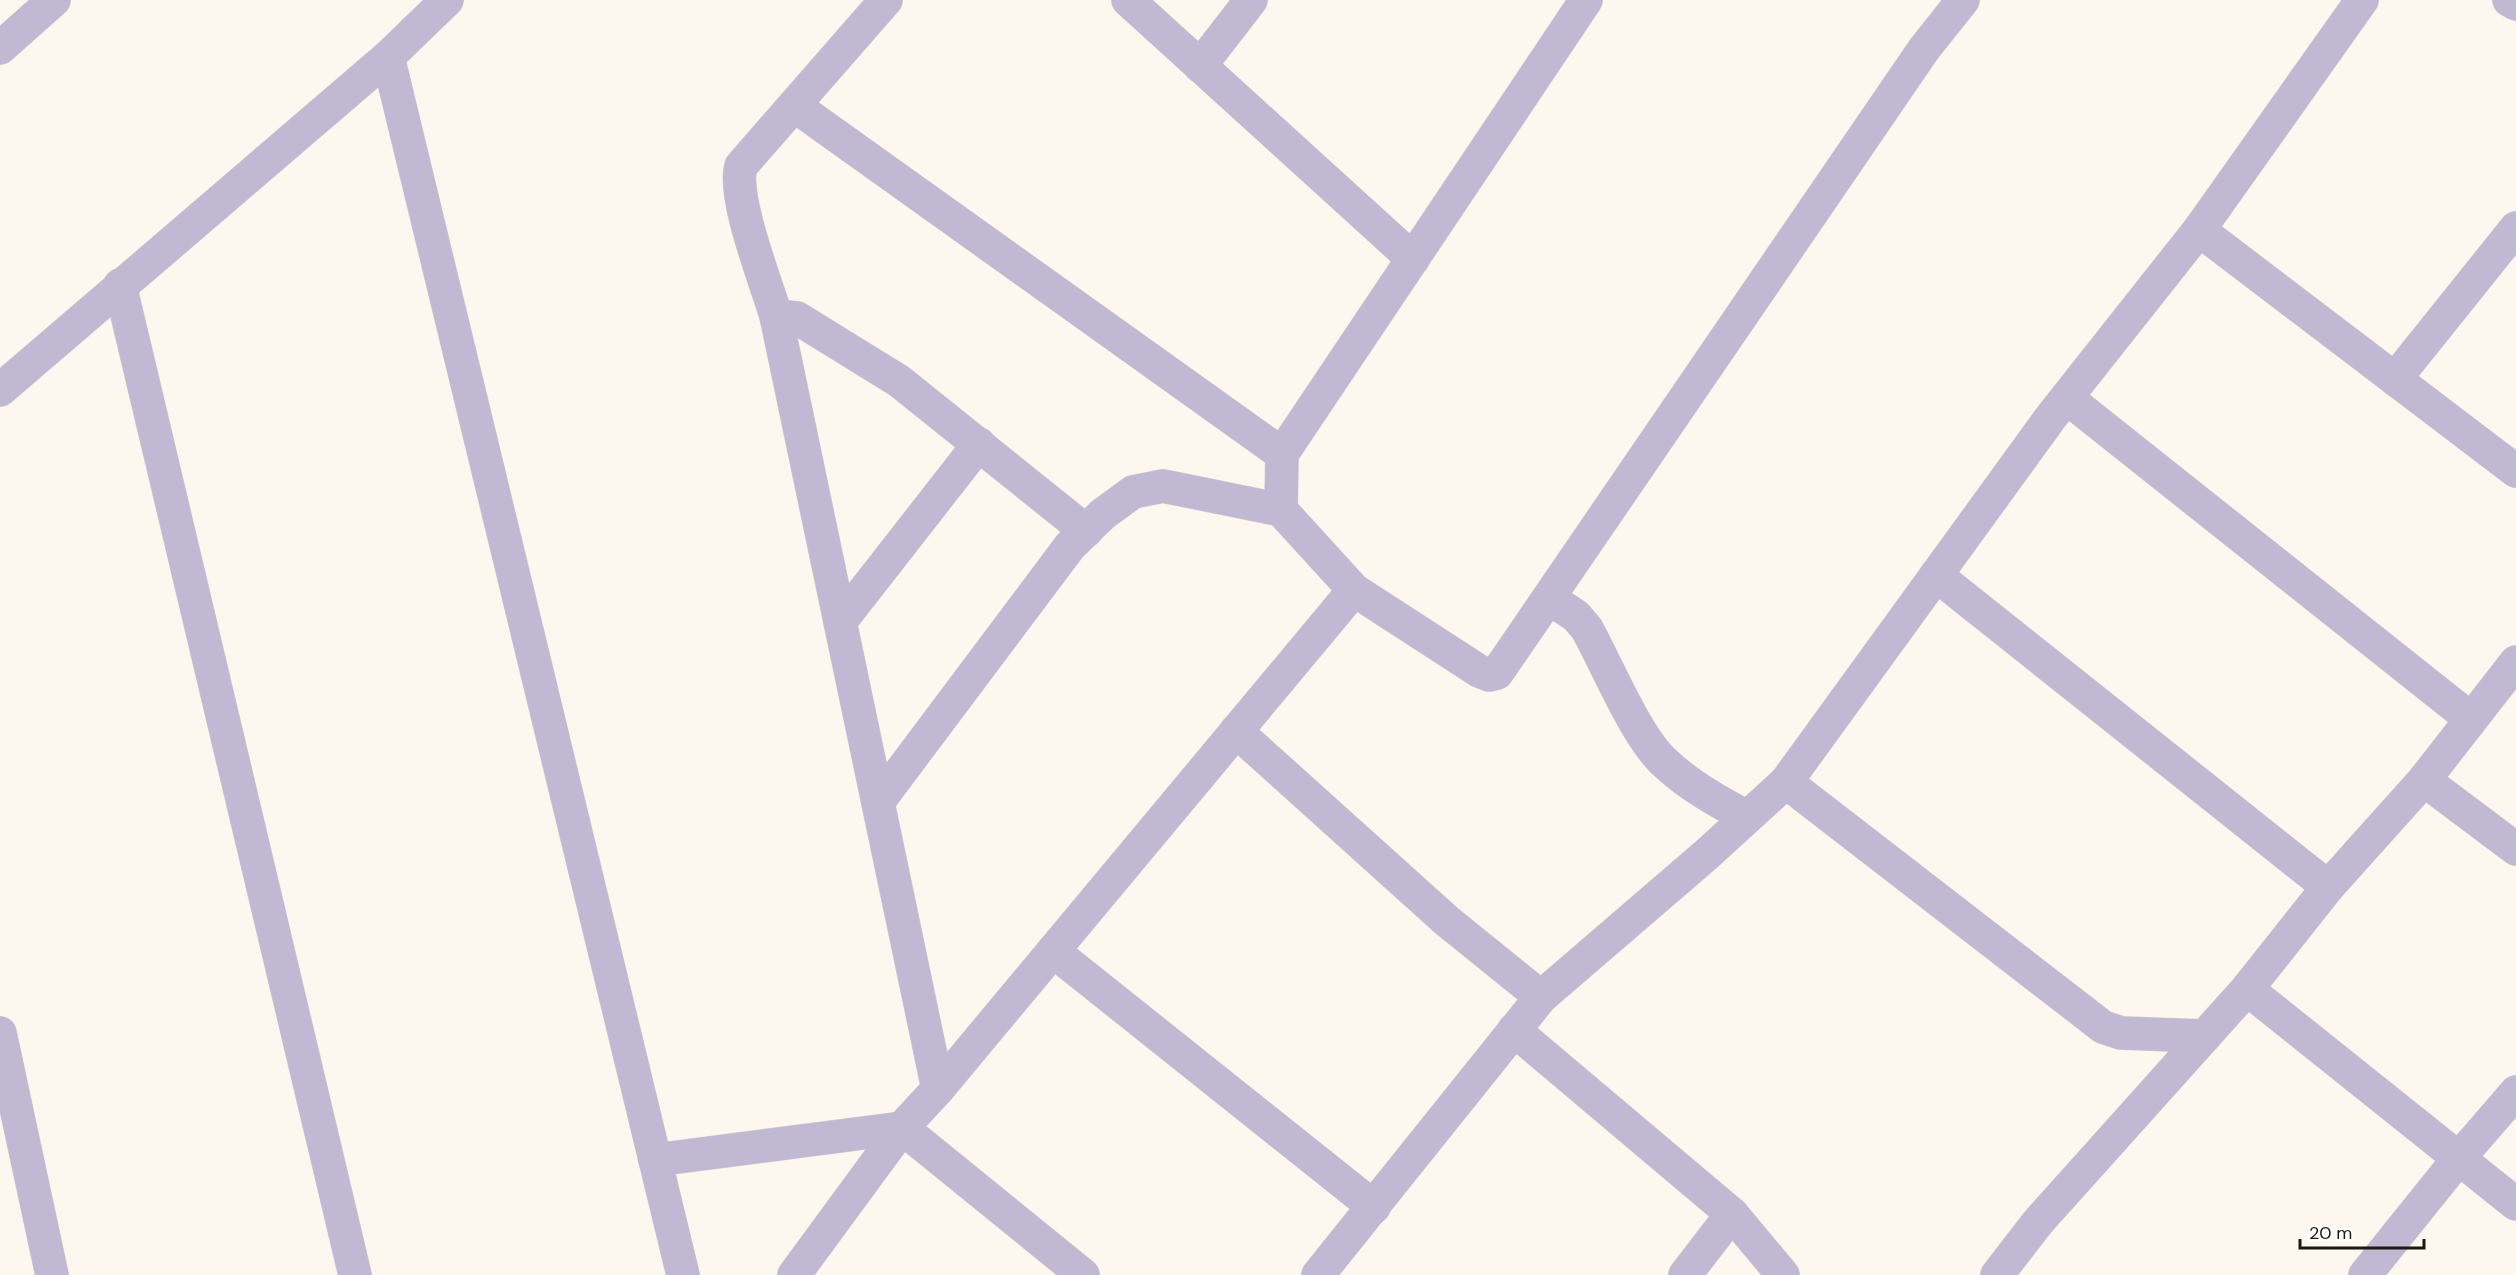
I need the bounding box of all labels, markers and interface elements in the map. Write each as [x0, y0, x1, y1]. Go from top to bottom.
scale bar [2300, 1212, 2424, 1250]
text: 20 m [2309, 1221, 2352, 1245]

